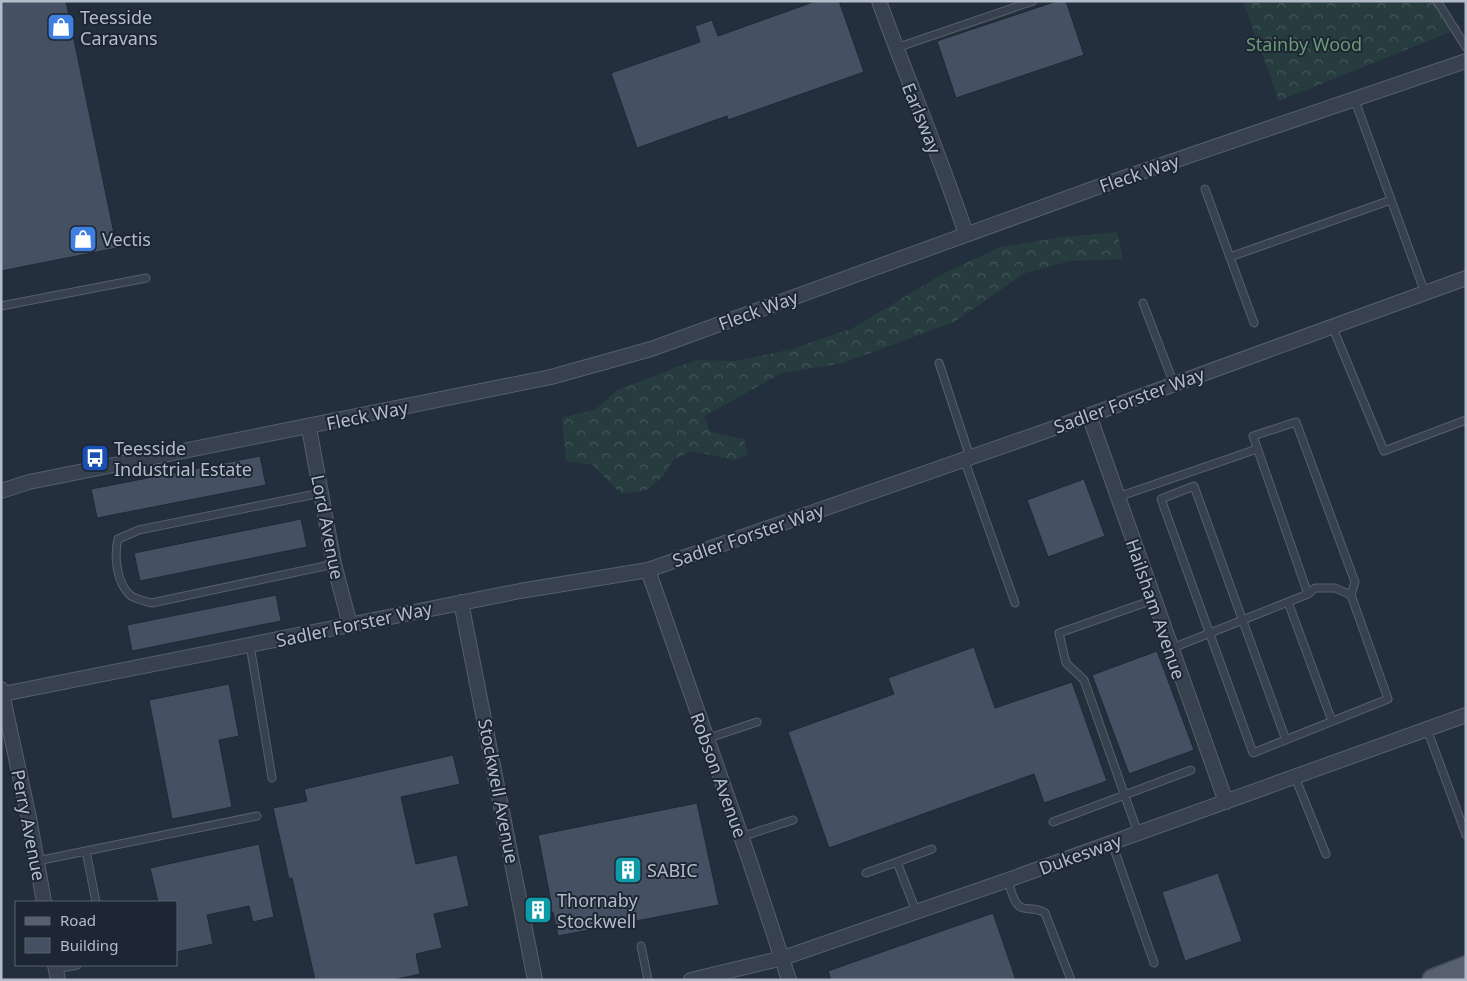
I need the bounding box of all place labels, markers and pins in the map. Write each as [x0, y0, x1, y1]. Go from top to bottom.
place label: Teesside Caravans [80, 5, 158, 50]
shop icon: Teesside Caravans [46, 12, 76, 42]
shop icon: Vectis [68, 224, 98, 254]
place label: Vectis [102, 227, 151, 251]
place label: Teesside Industrial Estate [114, 436, 252, 481]
bus stop icon: Teesside Industrial Estate [80, 443, 110, 473]
building icon: SABIC [613, 855, 643, 885]
place label: SABIC [647, 858, 698, 882]
place label: Thornaby Stockwell [557, 888, 638, 933]
building icon: Thornaby Stockwell [523, 895, 553, 925]

